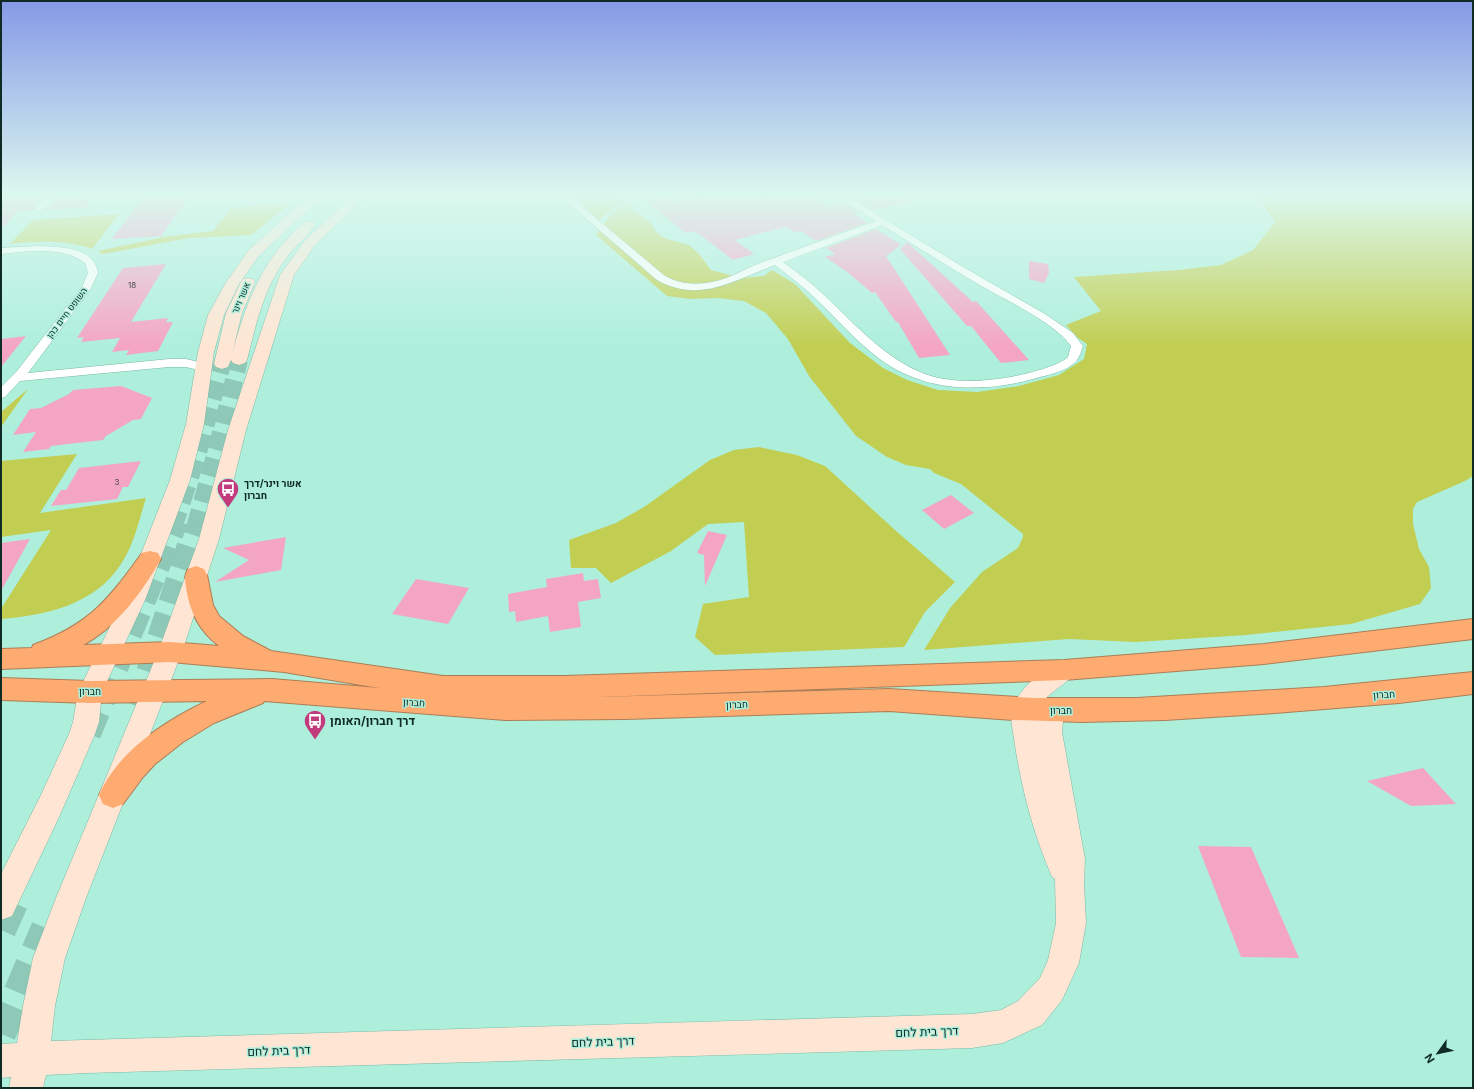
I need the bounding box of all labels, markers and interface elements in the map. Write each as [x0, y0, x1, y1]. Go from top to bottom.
house number: 18 [128, 280, 136, 290]
street label: אשר וינר [229, 280, 252, 315]
street label: השופט חיים כהן [44, 285, 89, 340]
bus stop icon: אשר וינר/דרך חברון [215, 476, 241, 509]
house number: 3 [115, 477, 120, 487]
place label: אשר וינר/דרך חברון [244, 477, 302, 501]
street label: חברון [79, 685, 101, 697]
street label: חברון [1373, 687, 1395, 701]
street label: חברון [403, 695, 425, 709]
street label: חברון [726, 698, 748, 710]
street label: חברון [1050, 704, 1072, 716]
bus stop icon: דרך חברון/האומן [302, 708, 328, 741]
place label: דרך חברון/האומן [330, 713, 415, 728]
street label: דרך בית לחם [895, 1023, 959, 1040]
street label: דרך בית לחם [571, 1033, 635, 1050]
north arrow [1418, 1033, 1458, 1073]
street label: דרך בית לחם [247, 1042, 311, 1059]
text: N [1421, 1051, 1438, 1066]

